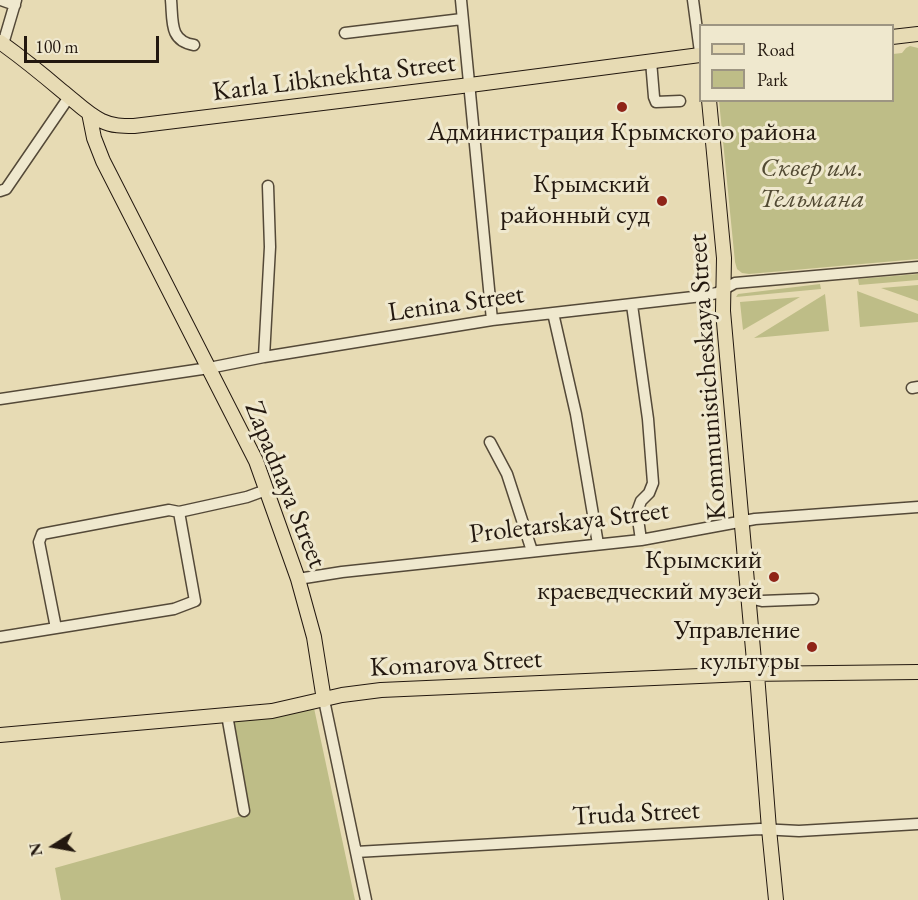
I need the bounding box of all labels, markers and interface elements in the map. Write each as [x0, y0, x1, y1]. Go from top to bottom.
scale bar [27, 24, 162, 62]
legend [699, 24, 894, 102]
text: 100 m [35, 35, 79, 58]
text: Road [757, 38, 795, 61]
street label: Karla Libknekhta Street [211, 47, 457, 109]
text: Park [757, 68, 788, 91]
marker: Администрация Крымского района [615, 100, 629, 114]
place label: Администрация Крымского района [428, 117, 816, 149]
park label: Сквер им. Тельмана [759, 153, 865, 216]
place label: Крымский районный суд [500, 169, 650, 232]
marker: Крымский районный суд [655, 194, 669, 208]
street label: Kommunisticheskaya Street [682, 233, 734, 521]
street label: Lenina Street [386, 278, 526, 330]
street label: Zapadnaya Street [237, 397, 333, 573]
street label: Proletarskaya Street [467, 495, 671, 551]
place label: Крымский краеведческий музей [537, 545, 762, 608]
marker: Крымский краеведческий музей [767, 570, 781, 584]
place label: Управление культуры [674, 615, 800, 678]
marker: Управление культуры [805, 640, 819, 654]
street label: Komarova Street [369, 643, 543, 685]
street label: Truda Street [571, 794, 701, 834]
north arrow [24, 816, 84, 876]
text: N [24, 841, 47, 858]

